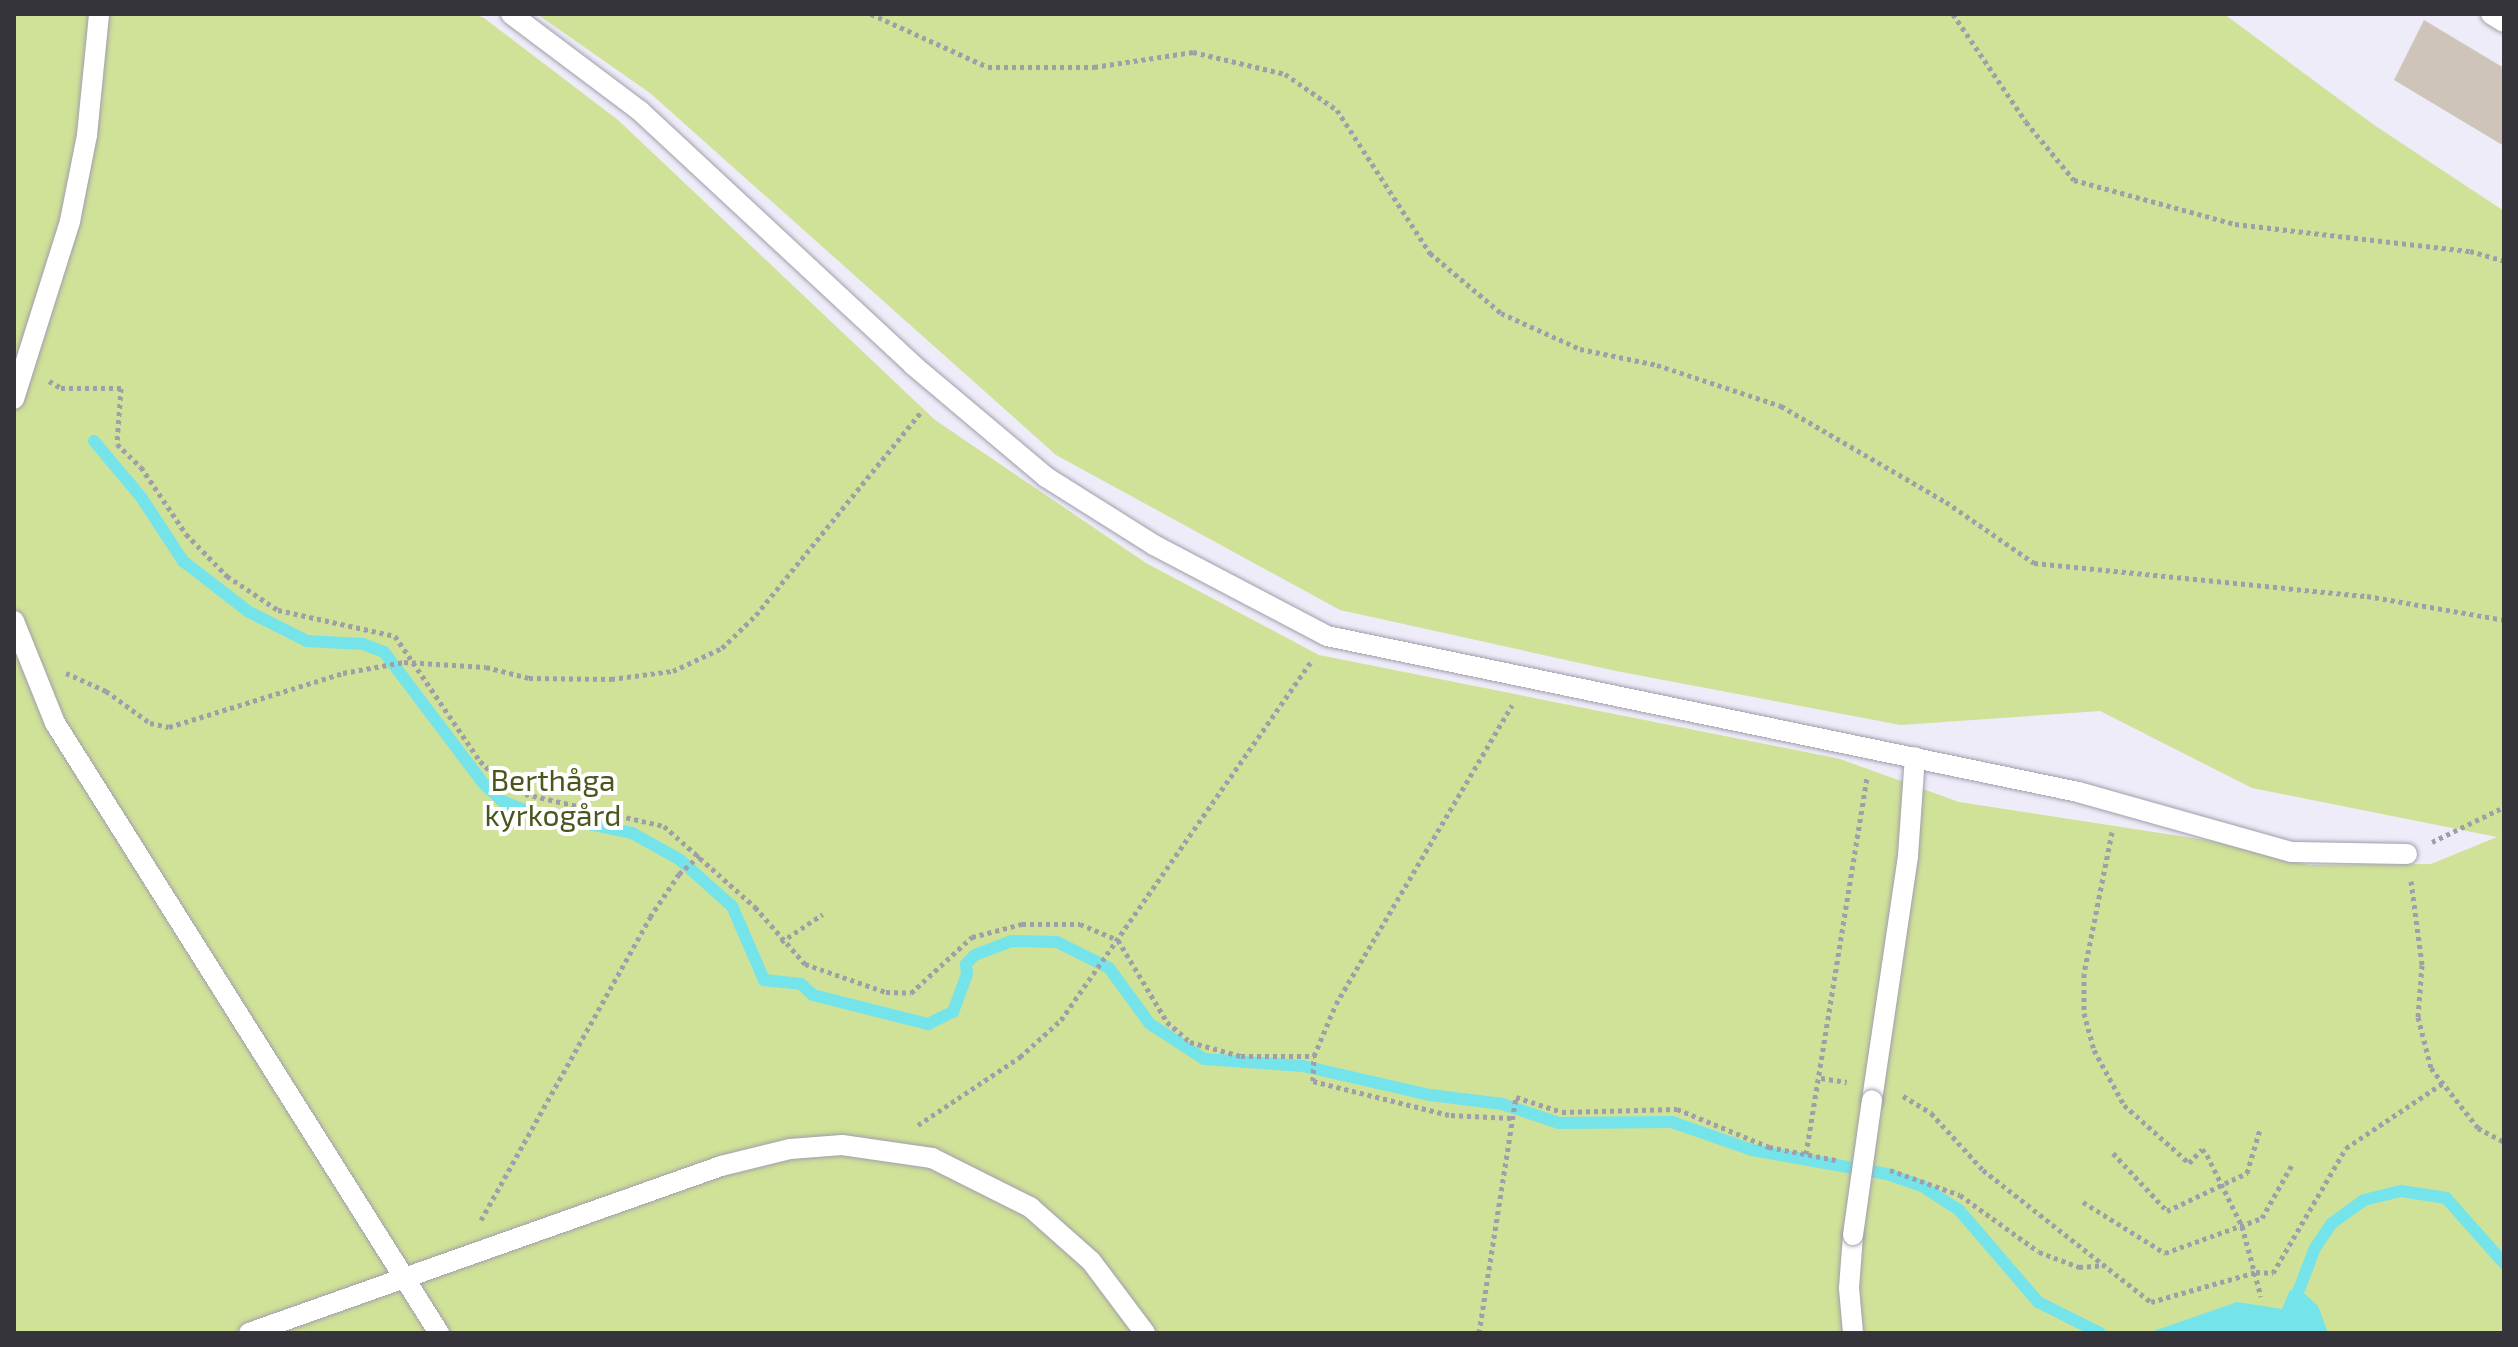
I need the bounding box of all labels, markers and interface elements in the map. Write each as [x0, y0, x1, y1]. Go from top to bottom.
park label: Berthåga kyrkogård [484, 761, 622, 832]

